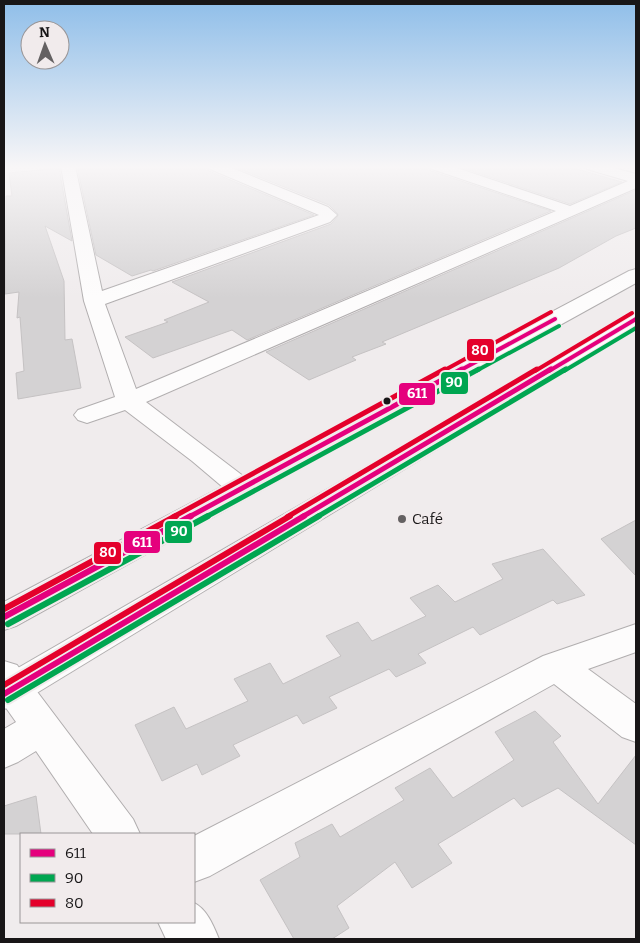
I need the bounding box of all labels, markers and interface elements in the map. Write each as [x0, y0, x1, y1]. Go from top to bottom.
north arrow [20, 20, 70, 70]
text: N [39, 24, 50, 41]
line badge: 80 [466, 338, 495, 362]
text: 80 [471, 342, 489, 359]
line badge: 90 [440, 371, 469, 395]
text: 90 [445, 374, 463, 391]
line badge: 611 [398, 382, 436, 406]
text: 611 [407, 385, 427, 402]
unlabelled marker [382, 396, 392, 406]
place label: Café [412, 510, 443, 528]
marker: Café [396, 513, 408, 525]
line badge: 90 [164, 520, 193, 544]
text: 90 [170, 523, 188, 540]
line badge: 611 [123, 530, 161, 554]
text: 611 [132, 534, 152, 551]
line badge: 80 [93, 541, 122, 565]
text: 80 [99, 544, 117, 561]
legend [20, 833, 195, 923]
text: 611 [65, 844, 86, 862]
text: 90 [65, 869, 83, 887]
text: 80 [65, 894, 84, 912]

